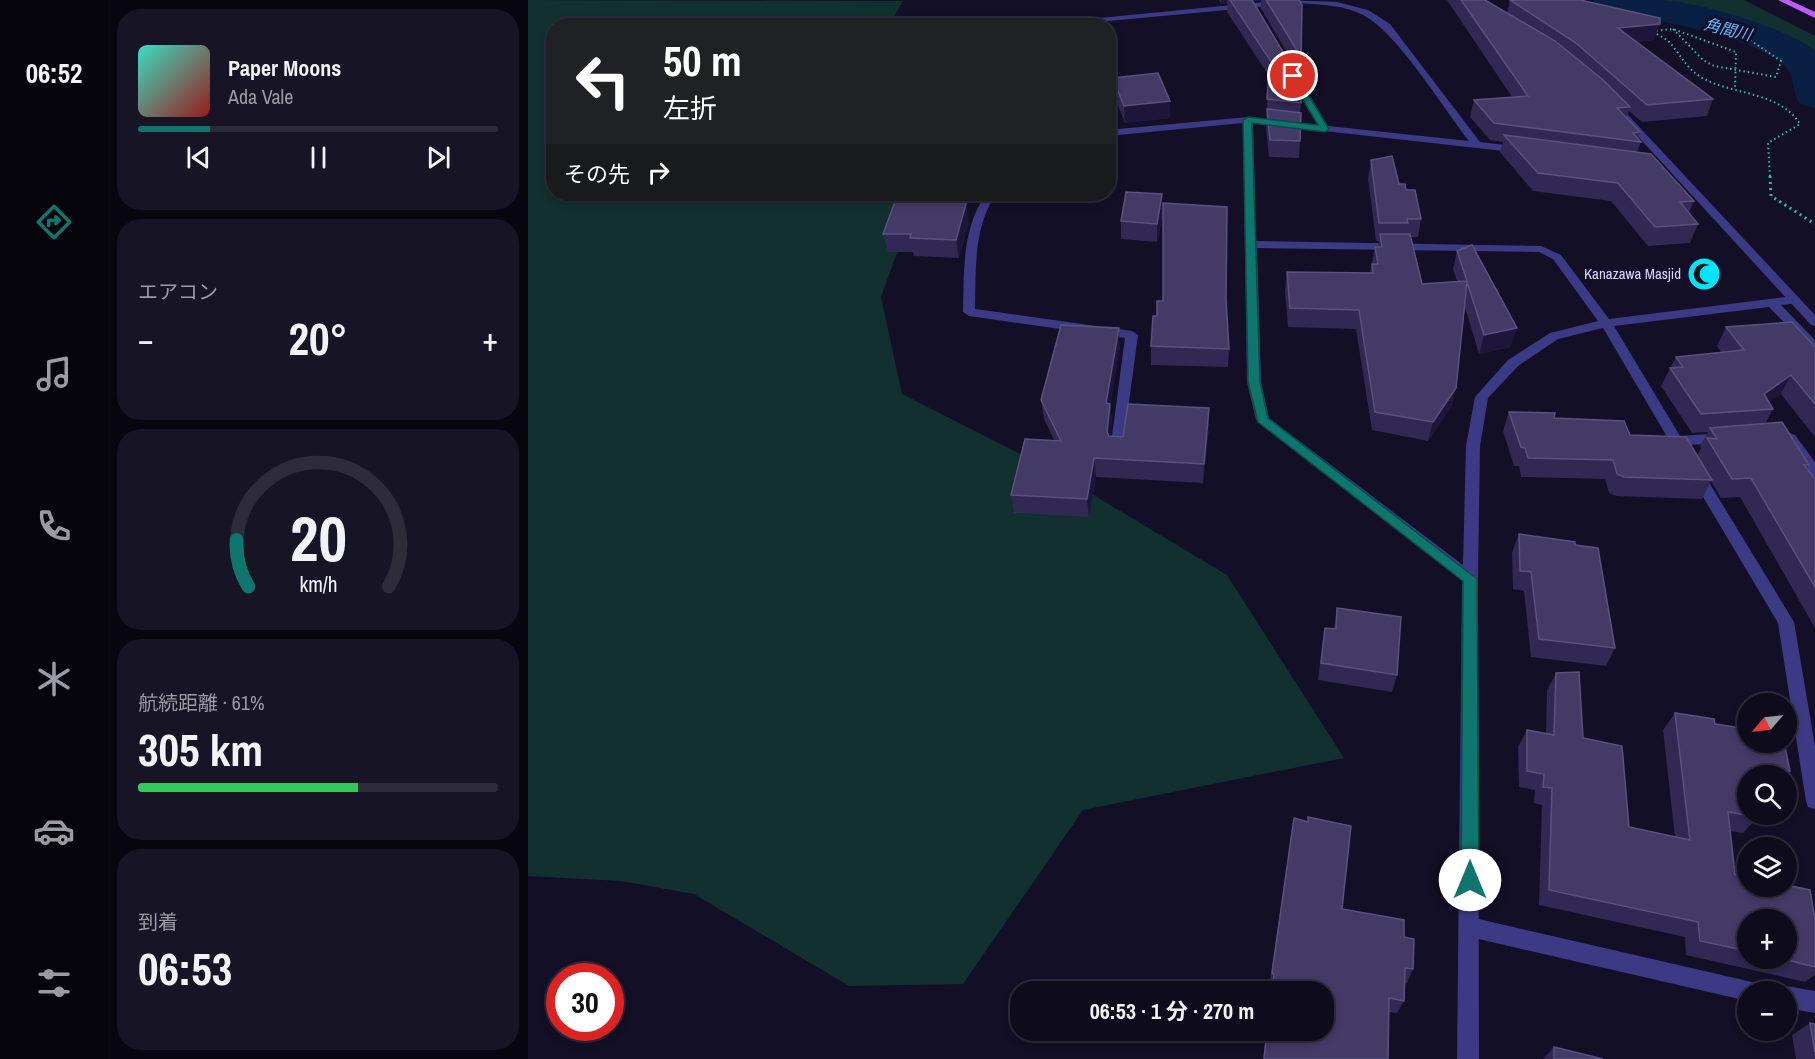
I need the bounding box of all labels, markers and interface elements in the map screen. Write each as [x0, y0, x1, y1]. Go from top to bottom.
water label: 角間川 [1702, 13, 1756, 46]
text: 50 m [663, 33, 742, 89]
icon: left [564, 42, 642, 120]
pin [1267, 50, 1318, 101]
text: Paper Moons [228, 53, 341, 83]
text: 06:52 [26, 55, 82, 91]
icon: arrive [1276, 59, 1309, 92]
text: Ada Vale [228, 83, 293, 110]
text: 左折 [663, 90, 717, 126]
icon: previous [182, 141, 215, 174]
icon: pause [302, 141, 335, 174]
icon: next [422, 141, 455, 174]
icon: right [642, 156, 675, 189]
text: その先 [564, 159, 630, 189]
icon: directions [33, 201, 75, 243]
mosque icon: Kanazawa Masjid [1686, 256, 1722, 292]
place label: Kanazawa Masjid [1584, 263, 1681, 284]
text: エアコン [138, 278, 218, 305]
text: 20° [288, 308, 348, 369]
text: − [138, 317, 154, 361]
text: + [482, 317, 498, 361]
icon: music [33, 353, 75, 395]
text: 20 [290, 496, 346, 580]
icon: phone [33, 505, 75, 547]
text: km/h [299, 570, 337, 599]
icon: climate [33, 658, 75, 700]
text: 航続距離 · 61% [138, 689, 265, 716]
north arrow [1737, 693, 1797, 753]
map controls [1737, 693, 1797, 1041]
text: 305 km [138, 719, 263, 780]
button: search [1737, 765, 1797, 825]
icon: car [33, 810, 75, 852]
button: layers [1737, 837, 1797, 897]
position arrow [1438, 848, 1502, 912]
text: 到着 [138, 908, 178, 935]
button: + [1737, 909, 1797, 969]
text: 06:53 [138, 938, 232, 999]
icon: filters [33, 962, 75, 1004]
speed limit sign: 30 [546, 963, 624, 1041]
button: − [1737, 981, 1797, 1041]
text: 06:53 · 1 分 · 270 m [1090, 996, 1254, 1026]

